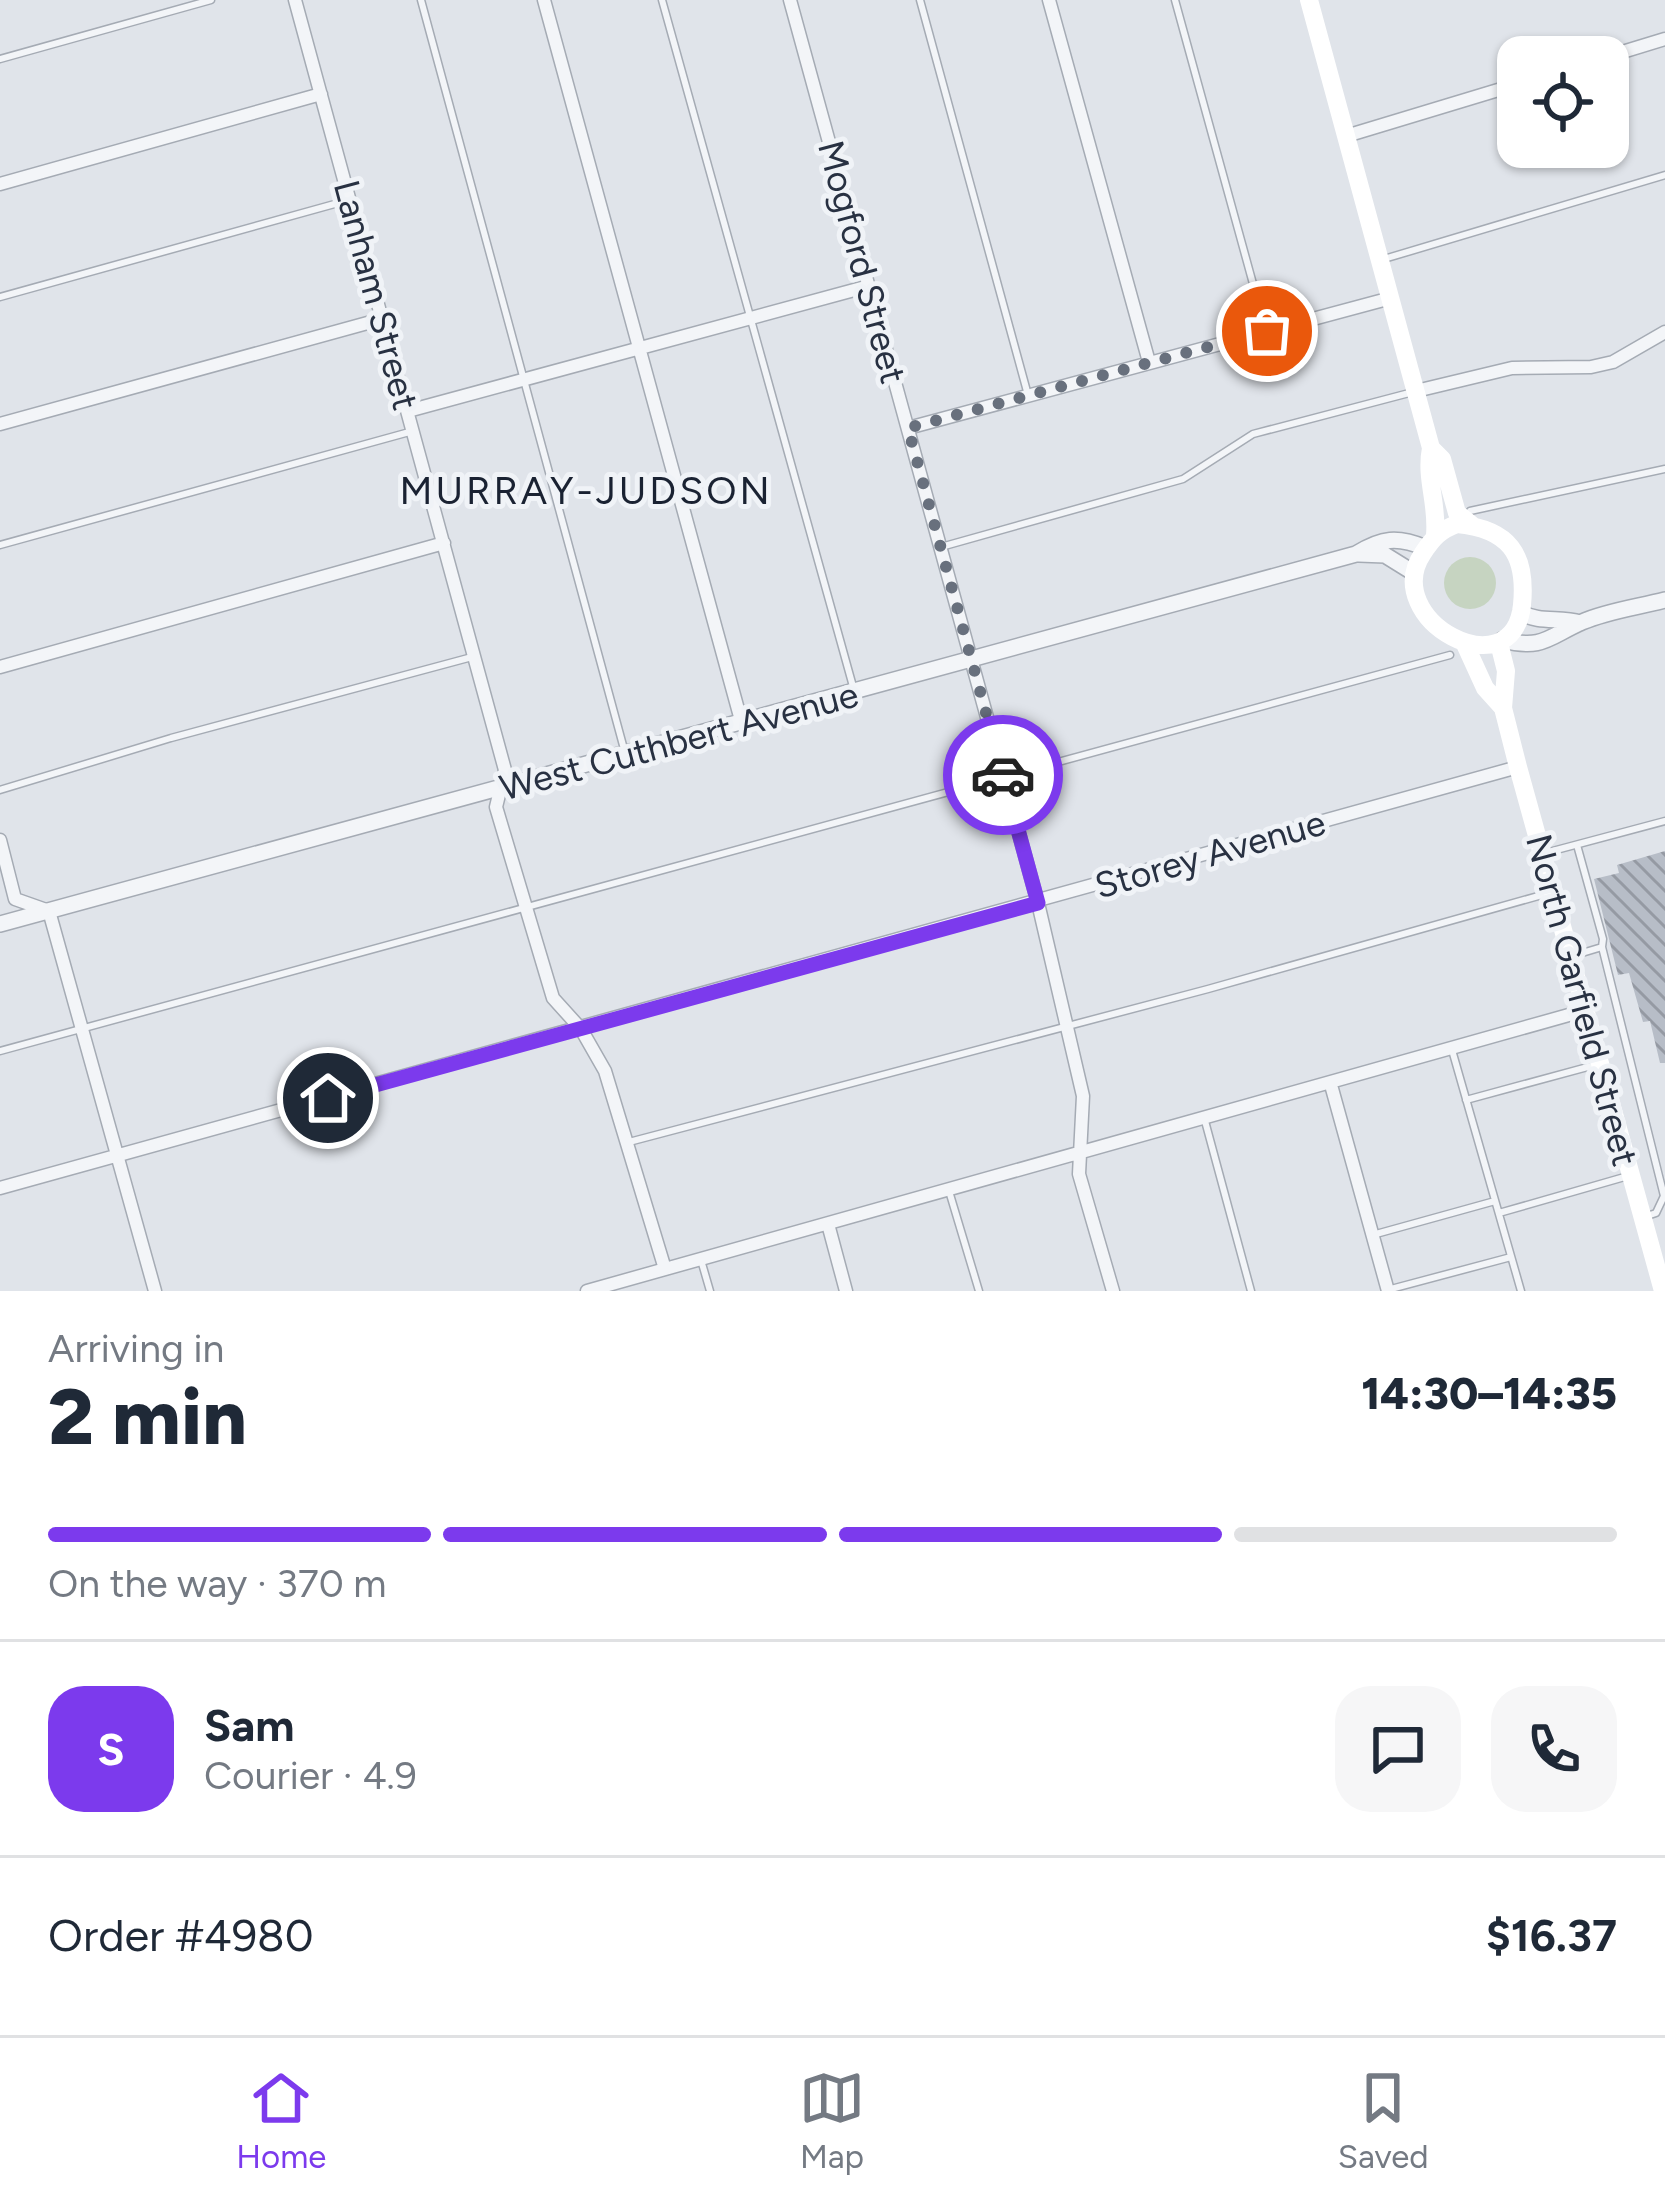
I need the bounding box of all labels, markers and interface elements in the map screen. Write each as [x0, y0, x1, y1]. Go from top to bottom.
map controls [1497, 36, 1629, 168]
button: locate [1497, 36, 1629, 168]
street label: Mogford Street [809, 136, 915, 388]
street label: Lanham Street [325, 175, 427, 415]
pin [1216, 280, 1318, 382]
icon: bag [1234, 298, 1300, 364]
district label: MURRAY-JUDSON [399, 467, 773, 514]
street label: West Cuthbert Avenue [495, 672, 863, 810]
courier [943, 715, 1063, 835]
icon: car [970, 742, 1036, 808]
street label: Storey Avenue [1090, 801, 1330, 907]
street label: North Garfield Street [1517, 830, 1647, 1170]
pin [277, 1047, 379, 1149]
icon: home [295, 1065, 361, 1131]
text: Arriving in [48, 1325, 224, 1372]
text: 14:30–14:35 [1361, 1366, 1617, 1420]
text: 2 min [48, 1370, 247, 1464]
text: On the way · 370 m [48, 1560, 386, 1607]
button: chat [1335, 1686, 1461, 1812]
button: phone [1491, 1686, 1617, 1812]
text: Sam [204, 1698, 295, 1752]
text: S [97, 1722, 125, 1776]
text: Courier · 4.9 [204, 1752, 417, 1799]
text: Order #4980 [48, 1908, 314, 1962]
text: $16.37 [1486, 1908, 1617, 1962]
tab: Home [236, 2065, 326, 2176]
tab: Map [799, 2065, 865, 2176]
tab: Saved [1338, 2065, 1429, 2176]

